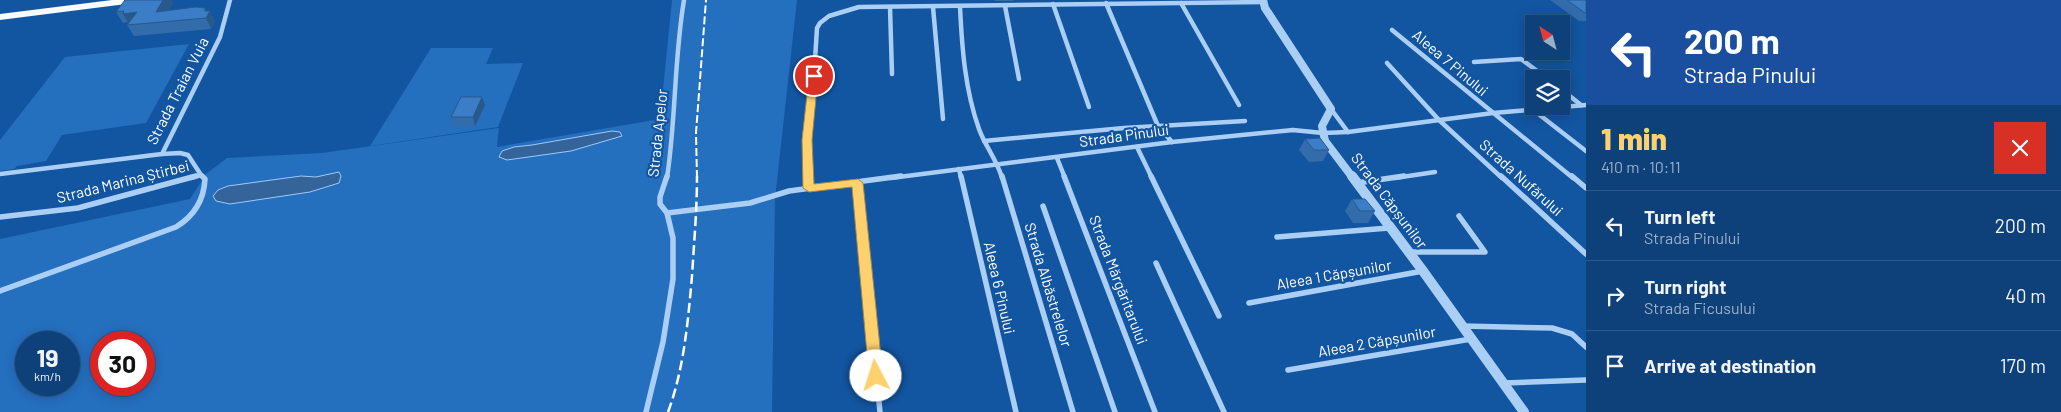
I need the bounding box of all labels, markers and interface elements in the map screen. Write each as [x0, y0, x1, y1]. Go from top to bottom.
north arrow [1525, 15, 1570, 60]
map controls [1525, 15, 1570, 115]
text: 200 m [1684, 19, 1780, 61]
icon: left [1601, 20, 1666, 85]
street label: Aleea 7 Pinului [1409, 25, 1492, 99]
street label: Strada Traian Vuia [142, 34, 212, 147]
pin [793, 55, 835, 97]
text: Strada Pinului [1684, 61, 1816, 87]
icon: arrive [800, 62, 828, 90]
button: layers [1525, 70, 1570, 115]
street label: Strada Apelor [643, 87, 671, 178]
street label: Strada Pinului [1078, 120, 1170, 150]
text: 1 min [1601, 120, 1667, 156]
button: close [1994, 122, 2046, 174]
street label: Strada Nufărului [1476, 135, 1567, 219]
street label: Strada Căpșunilor [1348, 149, 1432, 252]
street label: Strada Marina Știrbei [55, 156, 191, 206]
text: 410 m · 10:11 [1601, 157, 1681, 176]
text: Turn left [1644, 205, 1715, 228]
icon: left [1601, 212, 1629, 240]
street label: Strada Mărgăritarului [1086, 213, 1152, 347]
text: 200 m [1995, 214, 2046, 237]
street label: Strada Albăstrelelor [1021, 220, 1077, 350]
text: Strada Pinului [1644, 228, 1740, 247]
street label: Aleea 6 Pinului [981, 240, 1019, 336]
street label: Aleea 1 Căpșunilor [1275, 255, 1393, 293]
text: Turn right [1644, 275, 1726, 298]
icon: right [1601, 282, 1629, 310]
text: 40 m [2005, 284, 2046, 307]
text: Strada Ficusului [1644, 298, 1756, 317]
street label: Aleea 2 Căpșunilor [1316, 322, 1438, 360]
speed limit sign: 30 [90, 331, 155, 396]
text: 19 [36, 342, 59, 372]
position arrow [849, 349, 901, 401]
icon: arrive [1601, 352, 1629, 380]
text: Arrive at destination [1644, 354, 1816, 377]
text: 170 m [2000, 354, 2046, 377]
text: km/h [34, 369, 61, 383]

